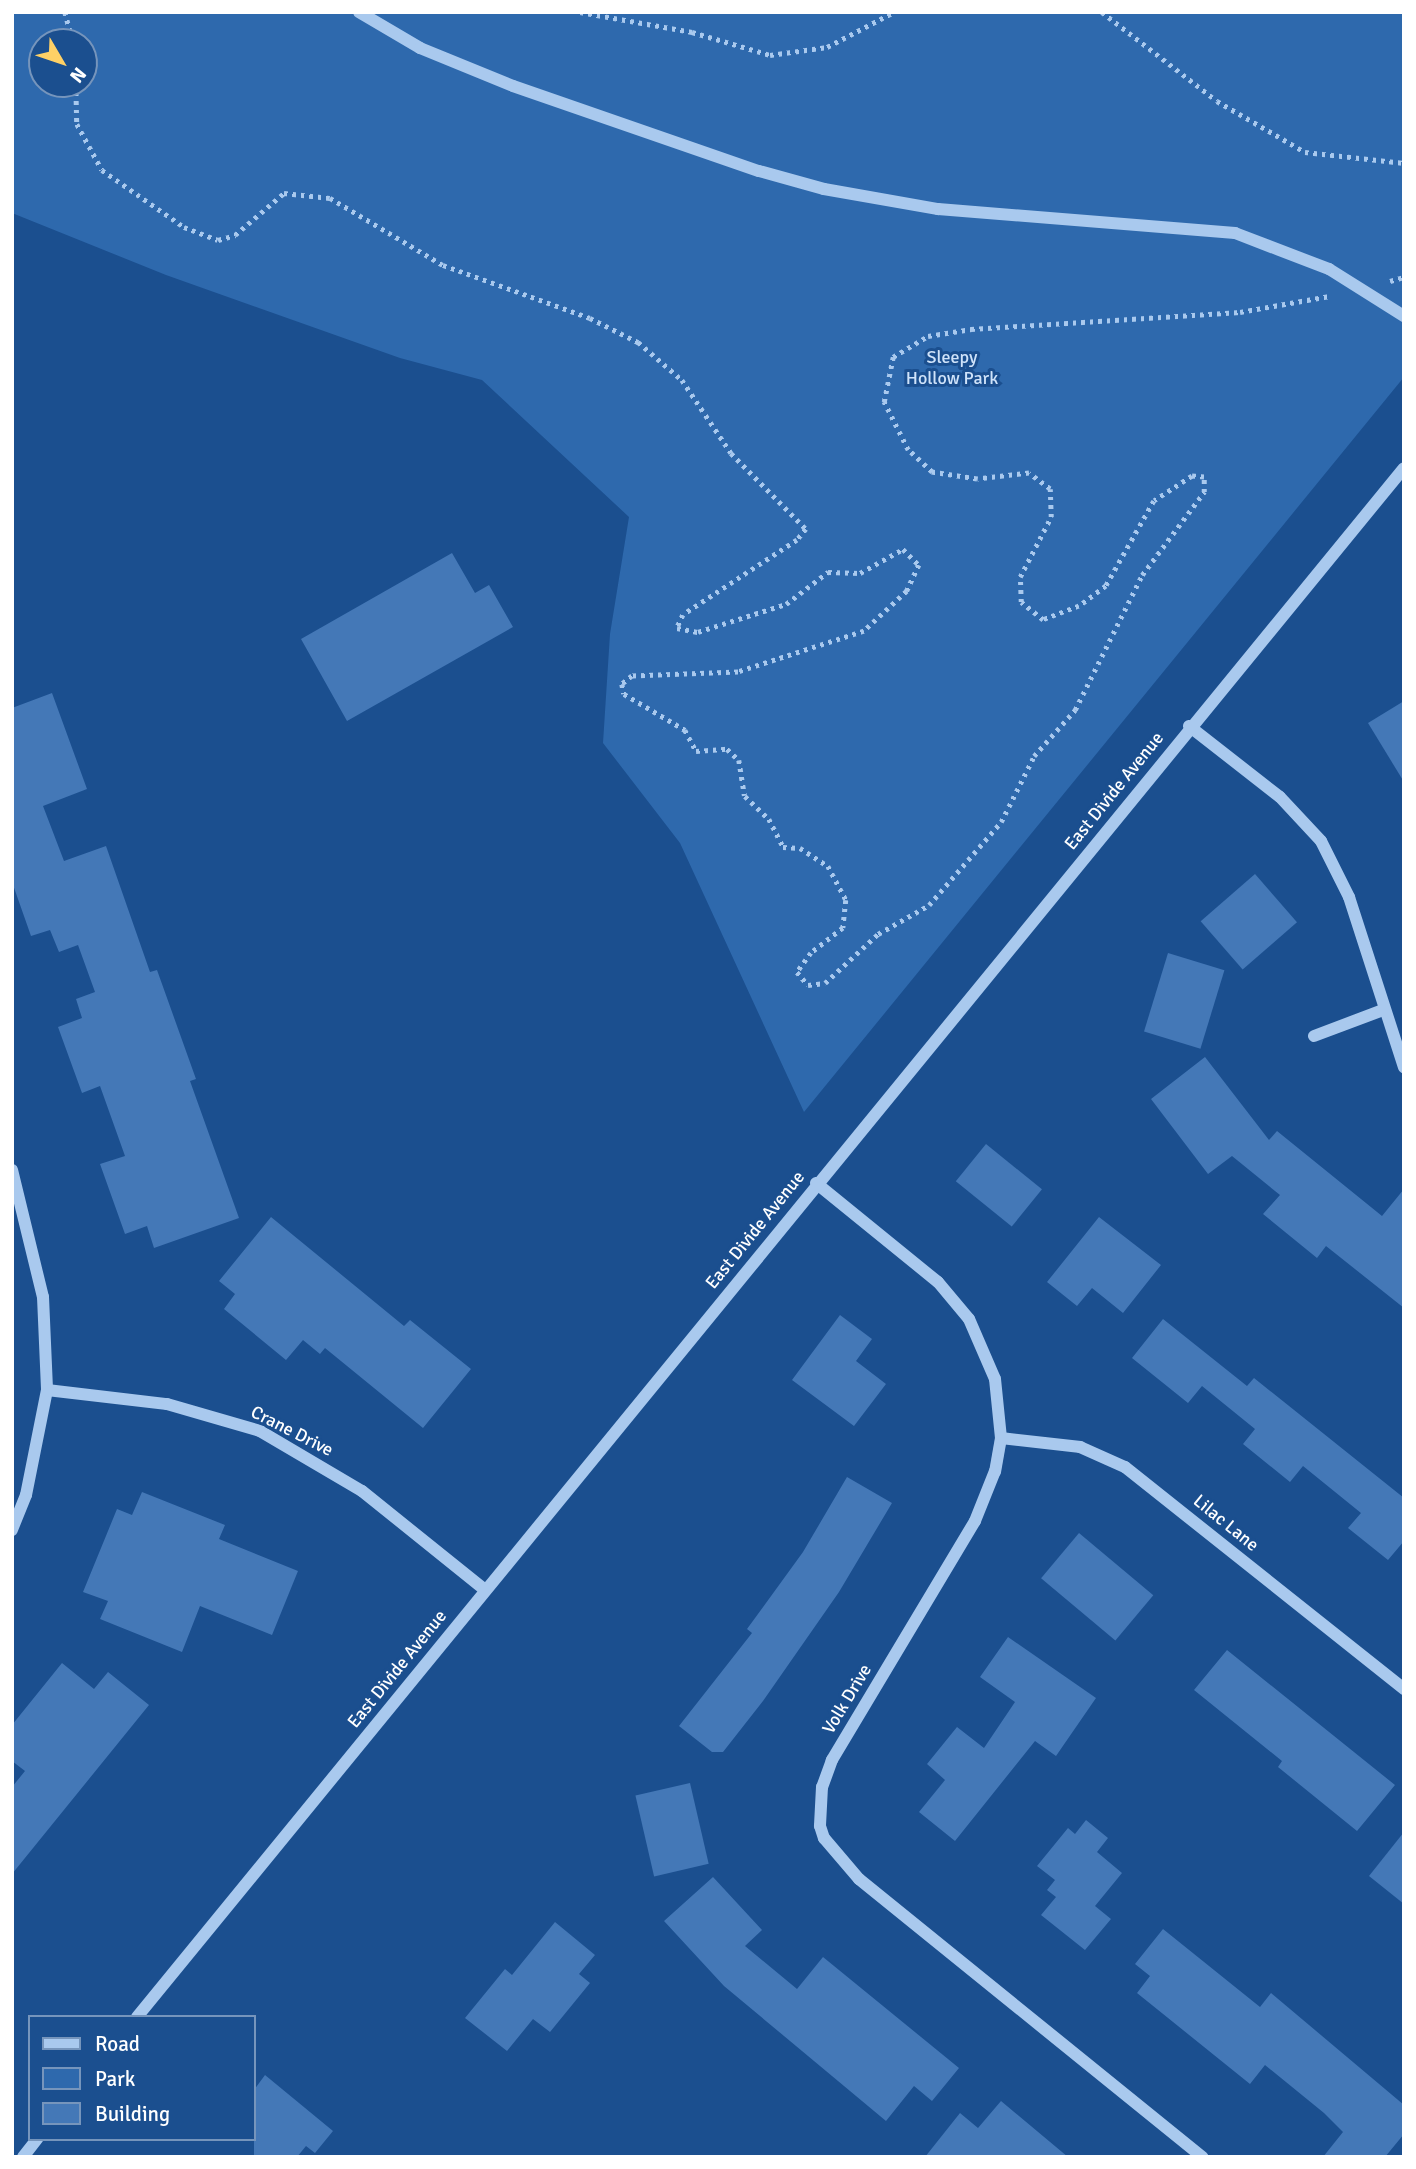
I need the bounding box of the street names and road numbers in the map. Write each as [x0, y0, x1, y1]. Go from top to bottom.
street label: East Divide Avenue [1060, 728, 1168, 854]
street label: East Divide Avenue [701, 1167, 809, 1293]
street label: Crane Drive [247, 1401, 337, 1461]
street label: Lilac Lane [1189, 1490, 1263, 1556]
street label: East Divide Avenue [343, 1606, 451, 1732]
street label: Volk Drive [818, 1660, 876, 1738]

